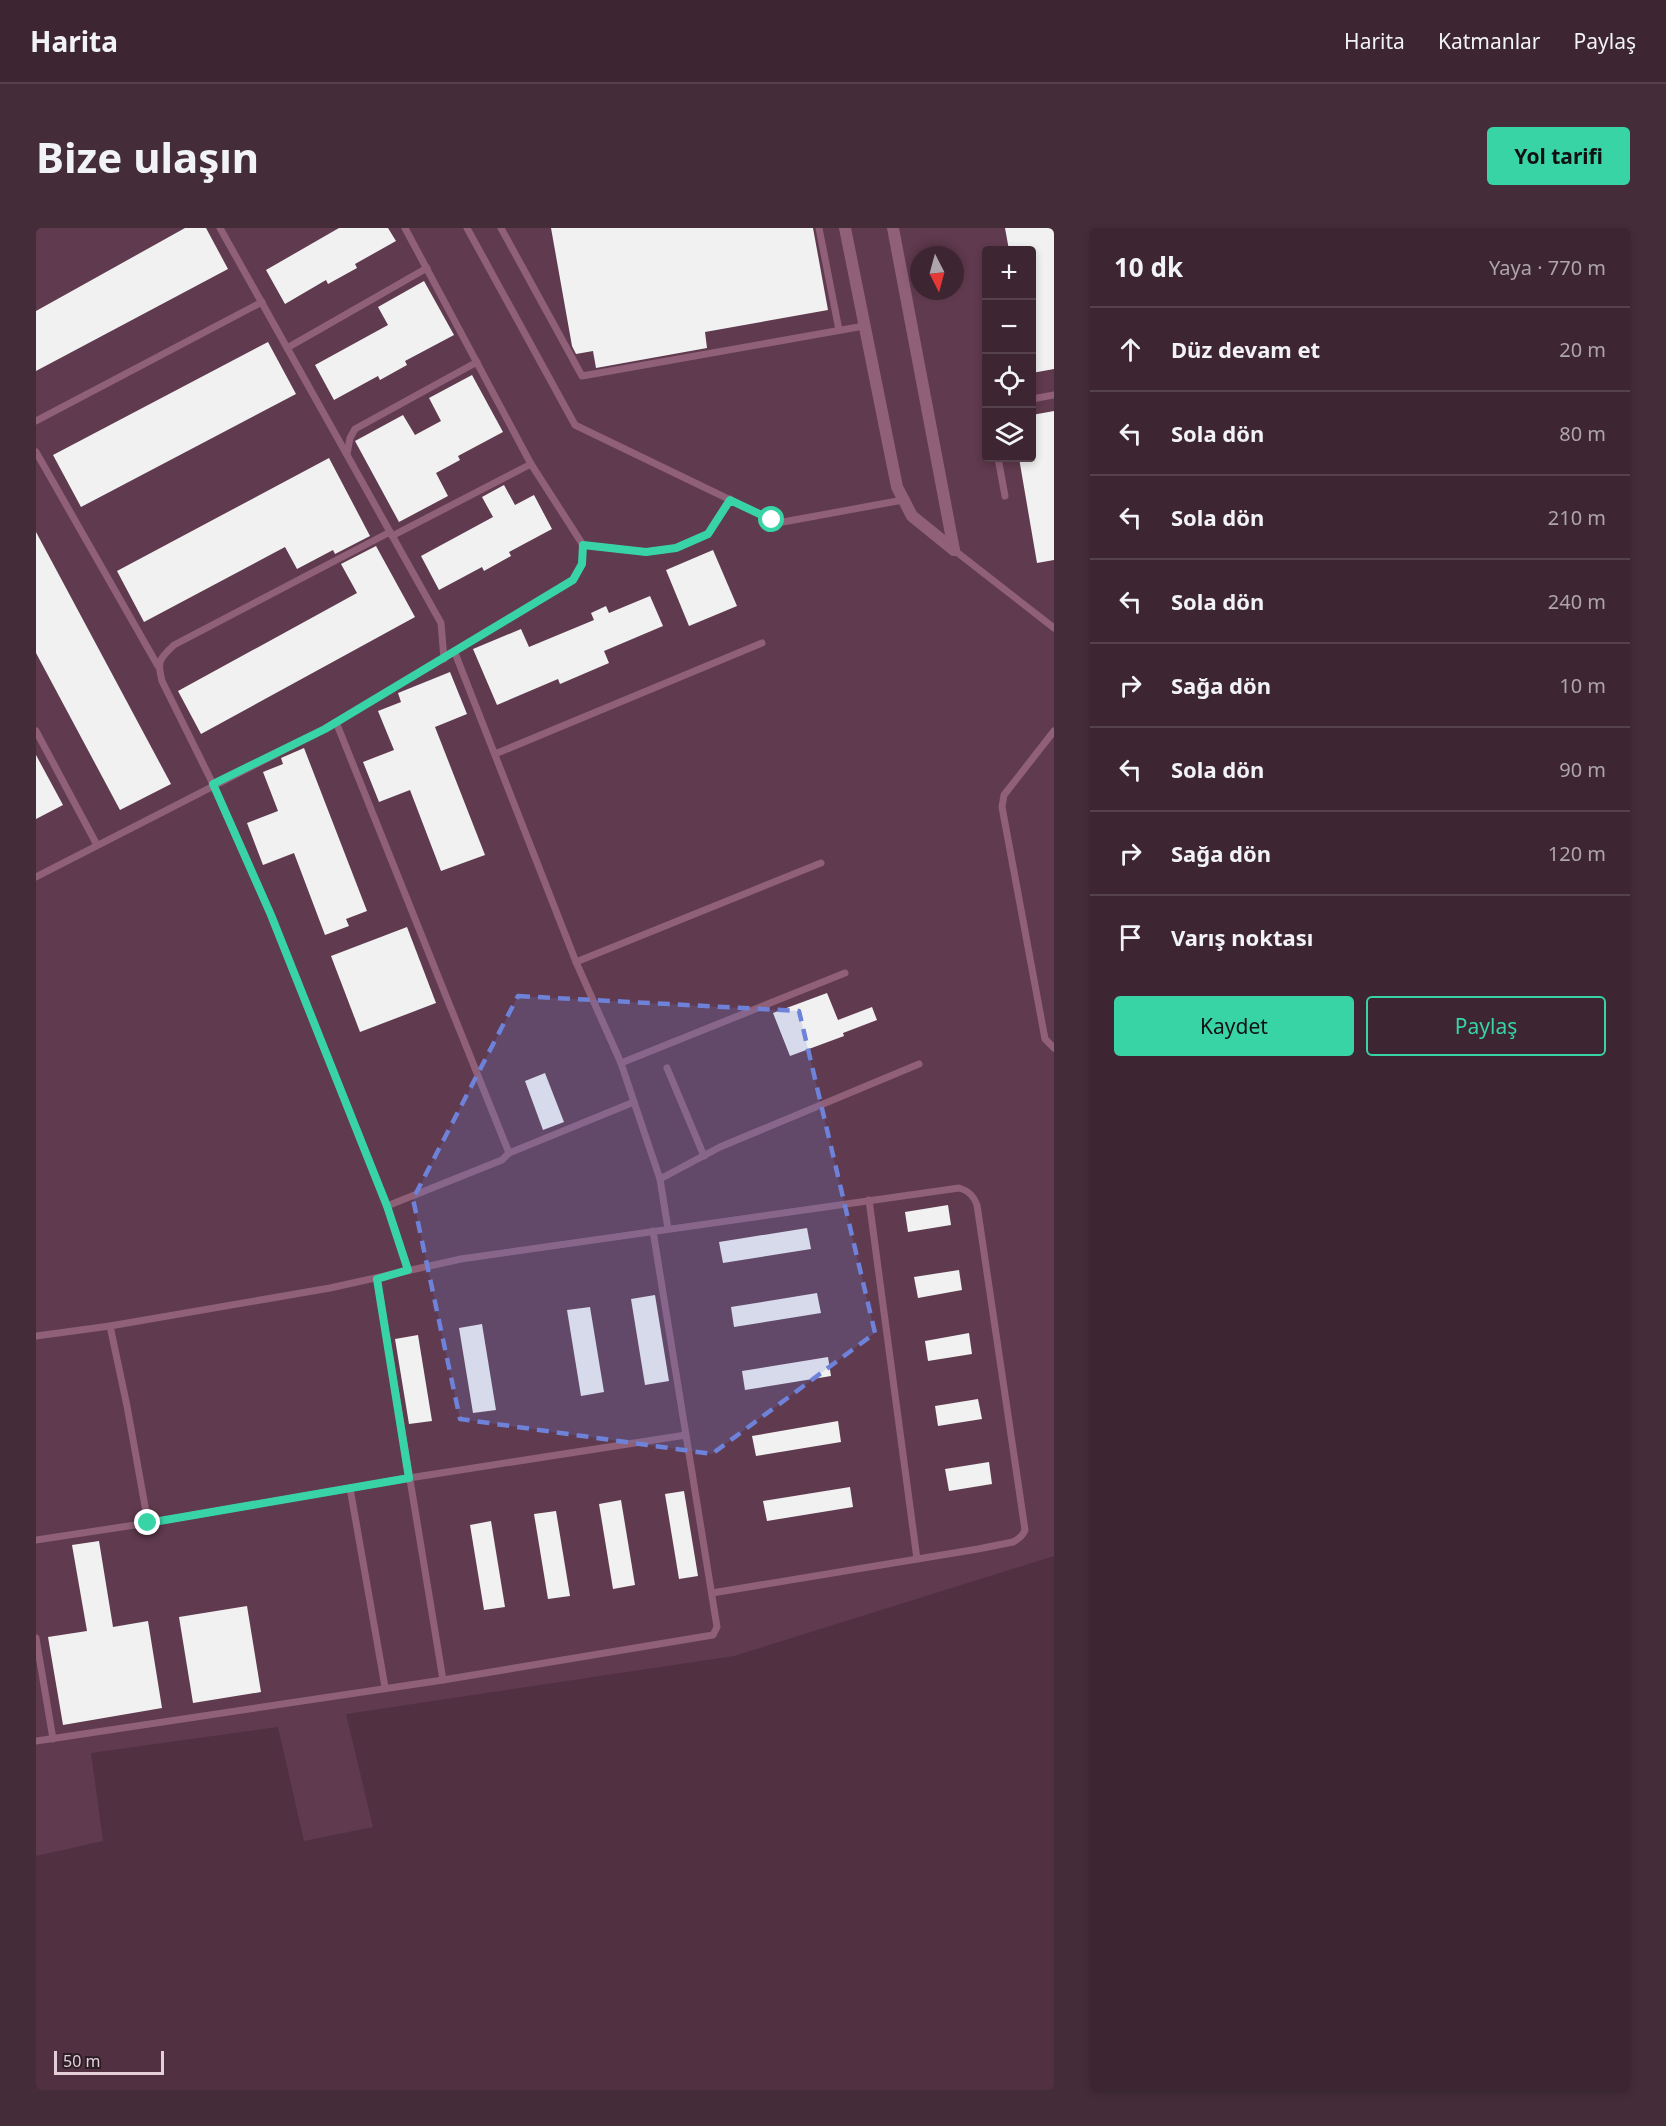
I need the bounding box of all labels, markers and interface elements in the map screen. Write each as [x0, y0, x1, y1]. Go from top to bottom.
text: Harita [30, 22, 118, 60]
text: Harita [1344, 27, 1405, 55]
text: Katmanlar [1438, 27, 1541, 55]
text: Paylaş [1574, 27, 1636, 55]
button: Yol tarifi [1487, 127, 1630, 185]
text: Bize ulaşın [36, 128, 259, 185]
north arrow [910, 246, 964, 300]
map controls [982, 246, 1036, 462]
button: + [982, 246, 1036, 300]
text: 10 dk [1114, 249, 1183, 285]
text: Yaya · 770 m [1489, 254, 1606, 281]
button: − [982, 300, 1036, 354]
icon: ahead [1114, 333, 1147, 366]
text: Düz devam et [1171, 334, 1320, 364]
text: 20 m [1559, 336, 1606, 363]
button: locate [982, 354, 1036, 408]
button: layers [982, 408, 1036, 462]
icon: left [1114, 417, 1147, 450]
text: Sola dön [1171, 418, 1264, 448]
text: 80 m [1559, 420, 1606, 447]
icon: left [1114, 501, 1147, 534]
text: Sola dön [1171, 502, 1264, 532]
text: 210 m [1548, 504, 1606, 531]
route start [758, 506, 784, 532]
icon: left [1114, 585, 1147, 618]
text: Sola dön [1171, 586, 1264, 616]
text: 240 m [1548, 588, 1606, 615]
icon: right [1114, 669, 1147, 702]
text: Sağa dön [1171, 670, 1271, 700]
text: 10 m [1559, 672, 1606, 699]
icon: left [1114, 753, 1147, 786]
text: Sola dön [1171, 754, 1264, 784]
text: 90 m [1559, 756, 1606, 783]
icon: right [1114, 837, 1147, 870]
text: Sağa dön [1171, 838, 1271, 868]
text: 120 m [1548, 840, 1606, 867]
icon: arrive [1114, 921, 1147, 954]
text: Varış noktası [1171, 922, 1313, 952]
button: Kaydet [1114, 996, 1354, 1056]
button: Paylaş [1366, 996, 1606, 1056]
route end [134, 1509, 160, 1535]
scale bar [54, 2048, 164, 2076]
text: 50 m [63, 2050, 100, 2072]

